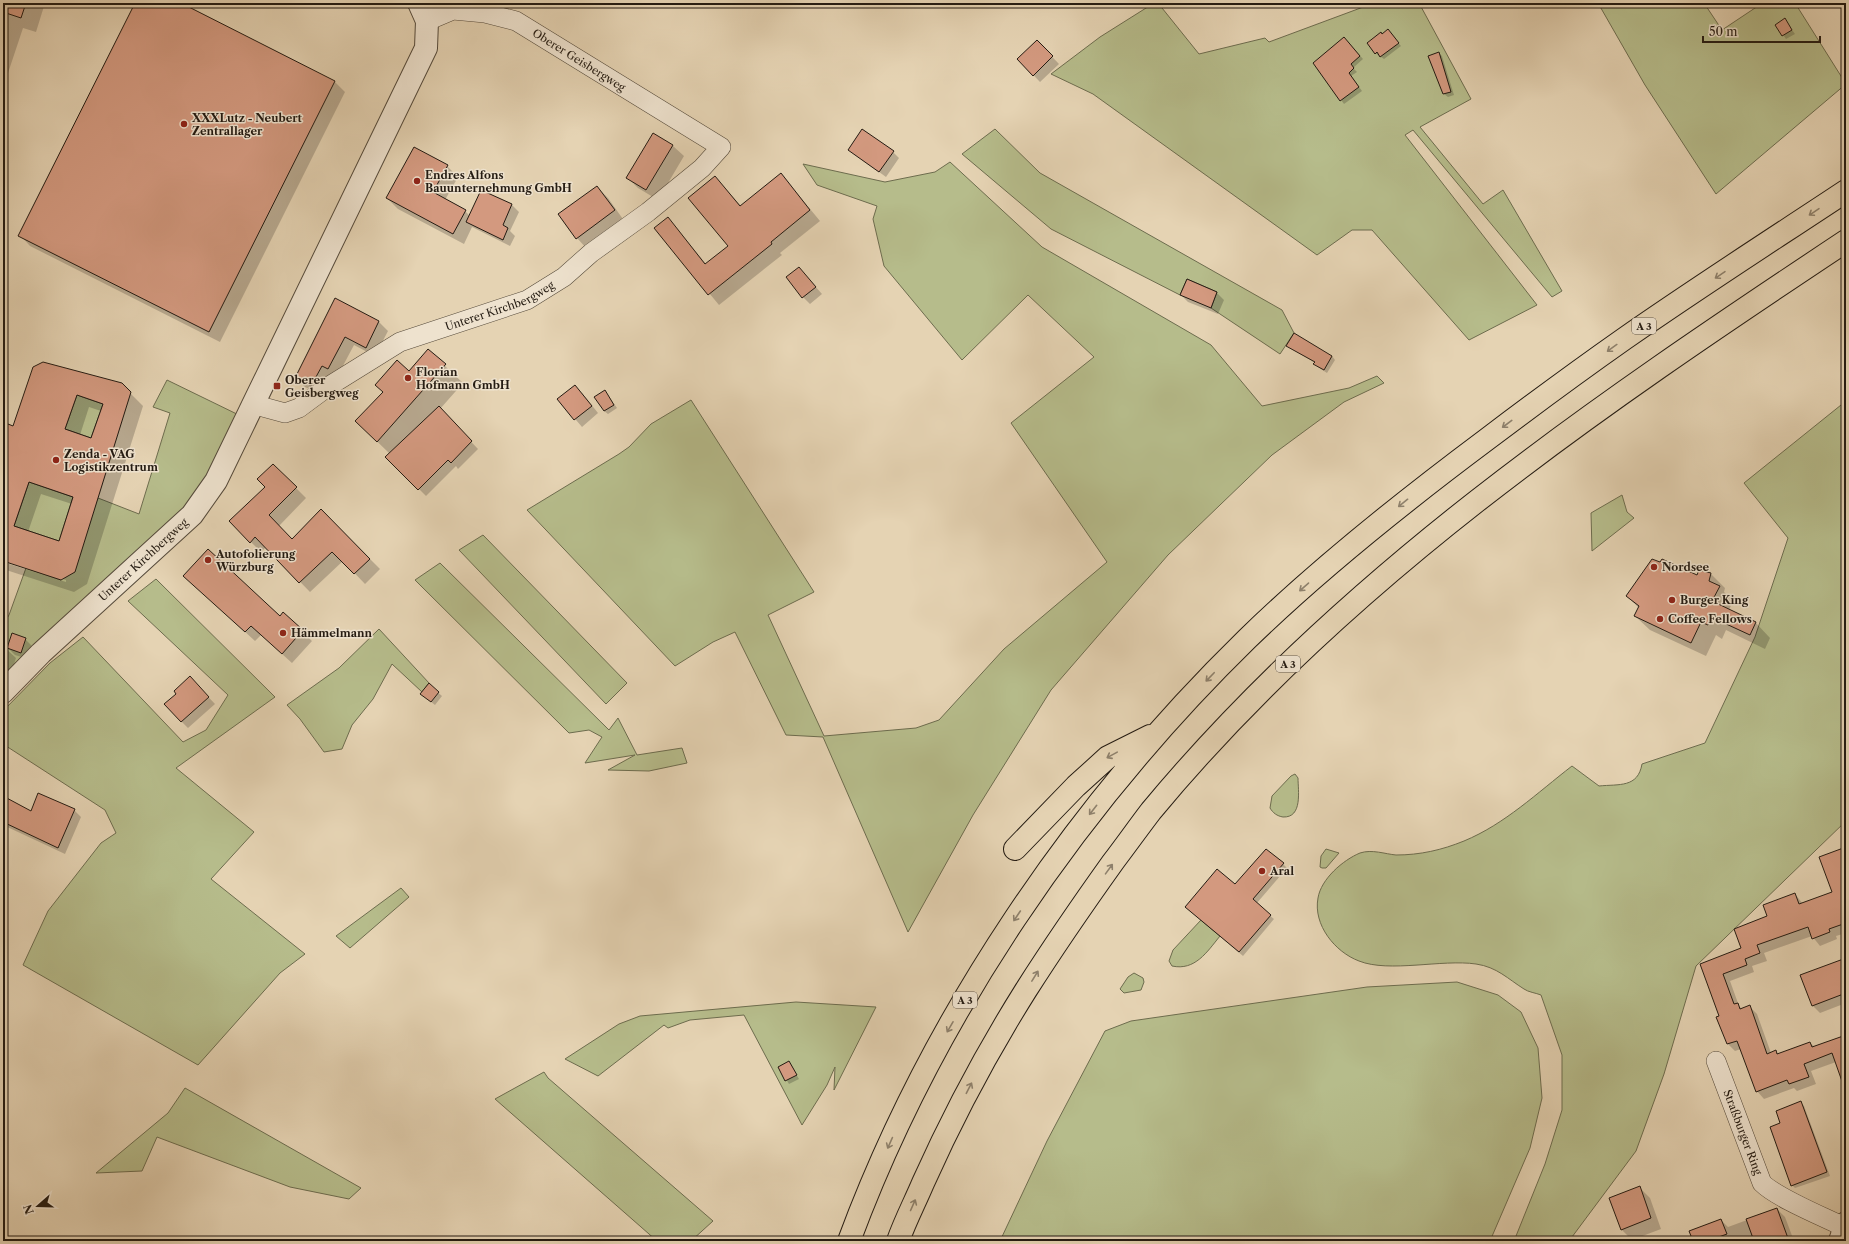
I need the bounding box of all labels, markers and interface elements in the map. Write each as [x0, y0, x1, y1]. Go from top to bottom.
scale bar [1703, 18, 1820, 44]
text: 50 m [1709, 24, 1738, 39]
street label: Oberer Geisbergweg [530, 26, 628, 94]
place label: XXXLutz - Neubert Zentrallager [191, 111, 303, 138]
marker: XXXLutz - Neubert Zentrallager [179, 119, 189, 129]
place label: Endres Alfons Bauunternehmung GmbH [425, 168, 572, 195]
marker: Endres Alfons Bauunternehmung GmbH [412, 176, 422, 186]
one-way arrow [1808, 208, 1819, 217]
one-way arrow [1714, 271, 1725, 279]
street label: Unterer Kirchbergweg [443, 278, 557, 334]
road number: A 3 [1632, 318, 1656, 334]
one-way arrow [1606, 344, 1617, 352]
place label: Florian Hofmann GmbH [416, 365, 510, 392]
place label: Oberer Geisbergweg [285, 373, 359, 400]
marker: Florian Hofmann GmbH [403, 373, 413, 383]
marker: Oberer Geisbergweg [272, 381, 282, 391]
one-way arrow [1501, 420, 1512, 428]
place label: Zenda - VAG Logistikzentrum [64, 447, 158, 474]
marker: Zenda - VAG Logistikzentrum [51, 455, 61, 465]
one-way arrow [1397, 498, 1408, 507]
street label: Unterer Kirchbergweg [96, 515, 191, 604]
place label: Autofolierung Würzburg [215, 547, 296, 574]
marker: Autofolierung Würzburg [203, 555, 213, 565]
place label: Nordsee [1662, 560, 1710, 574]
marker: Nordsee [1649, 562, 1659, 572]
one-way arrow [1299, 582, 1309, 591]
place label: Burger King [1680, 593, 1749, 607]
marker: Burger King [1667, 595, 1677, 605]
place label: Coffee Fellows [1668, 612, 1752, 626]
marker: Coffee Fellows [1655, 614, 1665, 624]
place label: Hämmelmann [291, 626, 373, 640]
marker: Hämmelmann [278, 628, 288, 638]
road number: A 3 [1276, 656, 1300, 672]
one-way arrow [1205, 672, 1215, 682]
one-way arrow [1106, 752, 1118, 760]
one-way arrow [1089, 805, 1098, 816]
one-way arrow [1104, 863, 1113, 874]
place label: Aral [1269, 864, 1294, 878]
marker: Aral [1257, 866, 1267, 876]
one-way arrow [1013, 910, 1021, 921]
one-way arrow [1031, 971, 1039, 982]
road number: A 3 [953, 992, 977, 1008]
one-way arrow [945, 1021, 953, 1033]
one-way arrow [966, 1082, 973, 1094]
street label: Straßburger Ring [1720, 1088, 1765, 1177]
one-way arrow [886, 1136, 894, 1148]
north arrow [18, 1186, 58, 1226]
one-way arrow [910, 1200, 918, 1212]
text: N [20, 1202, 37, 1216]

